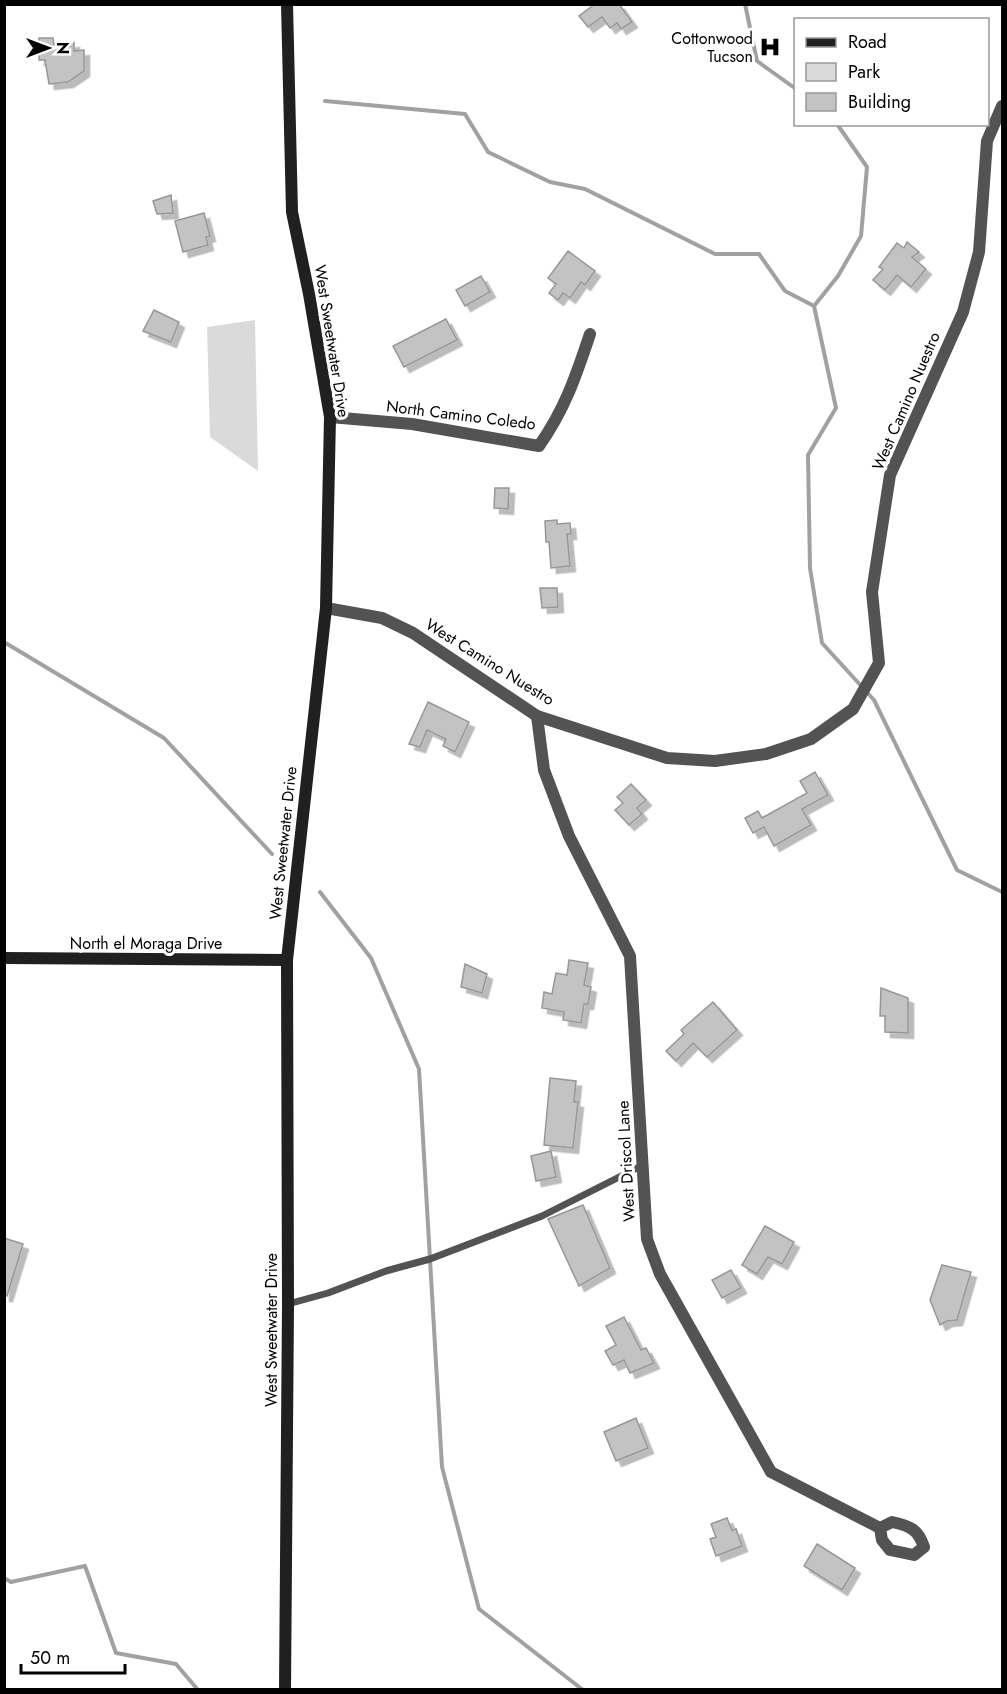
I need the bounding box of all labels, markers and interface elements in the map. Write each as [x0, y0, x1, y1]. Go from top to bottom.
north arrow [18, 18, 78, 78]
legend [794, 18, 989, 126]
place label: Cottonwood Tucson [671, 27, 753, 68]
text: Road [848, 29, 887, 55]
hospital icon: Cottonwood Tucson [758, 35, 782, 59]
text: N [51, 42, 74, 54]
text: Park [848, 59, 880, 85]
text: Building [848, 89, 911, 115]
street label: West Sweetwater Drive [309, 263, 355, 419]
street label: West Camino Nuestro [866, 328, 946, 474]
street label: North Camino Coledo [385, 394, 537, 436]
street label: West Camino Nuestro [421, 613, 559, 711]
street label: West Sweetwater Drive [264, 765, 302, 921]
street label: North el Moraga Drive [70, 932, 222, 955]
street label: West Driscol Lane [611, 1100, 641, 1222]
street label: West Sweetwater Drive [260, 1253, 283, 1407]
scale bar [21, 1637, 124, 1675]
text: 50 m [30, 1645, 70, 1671]

